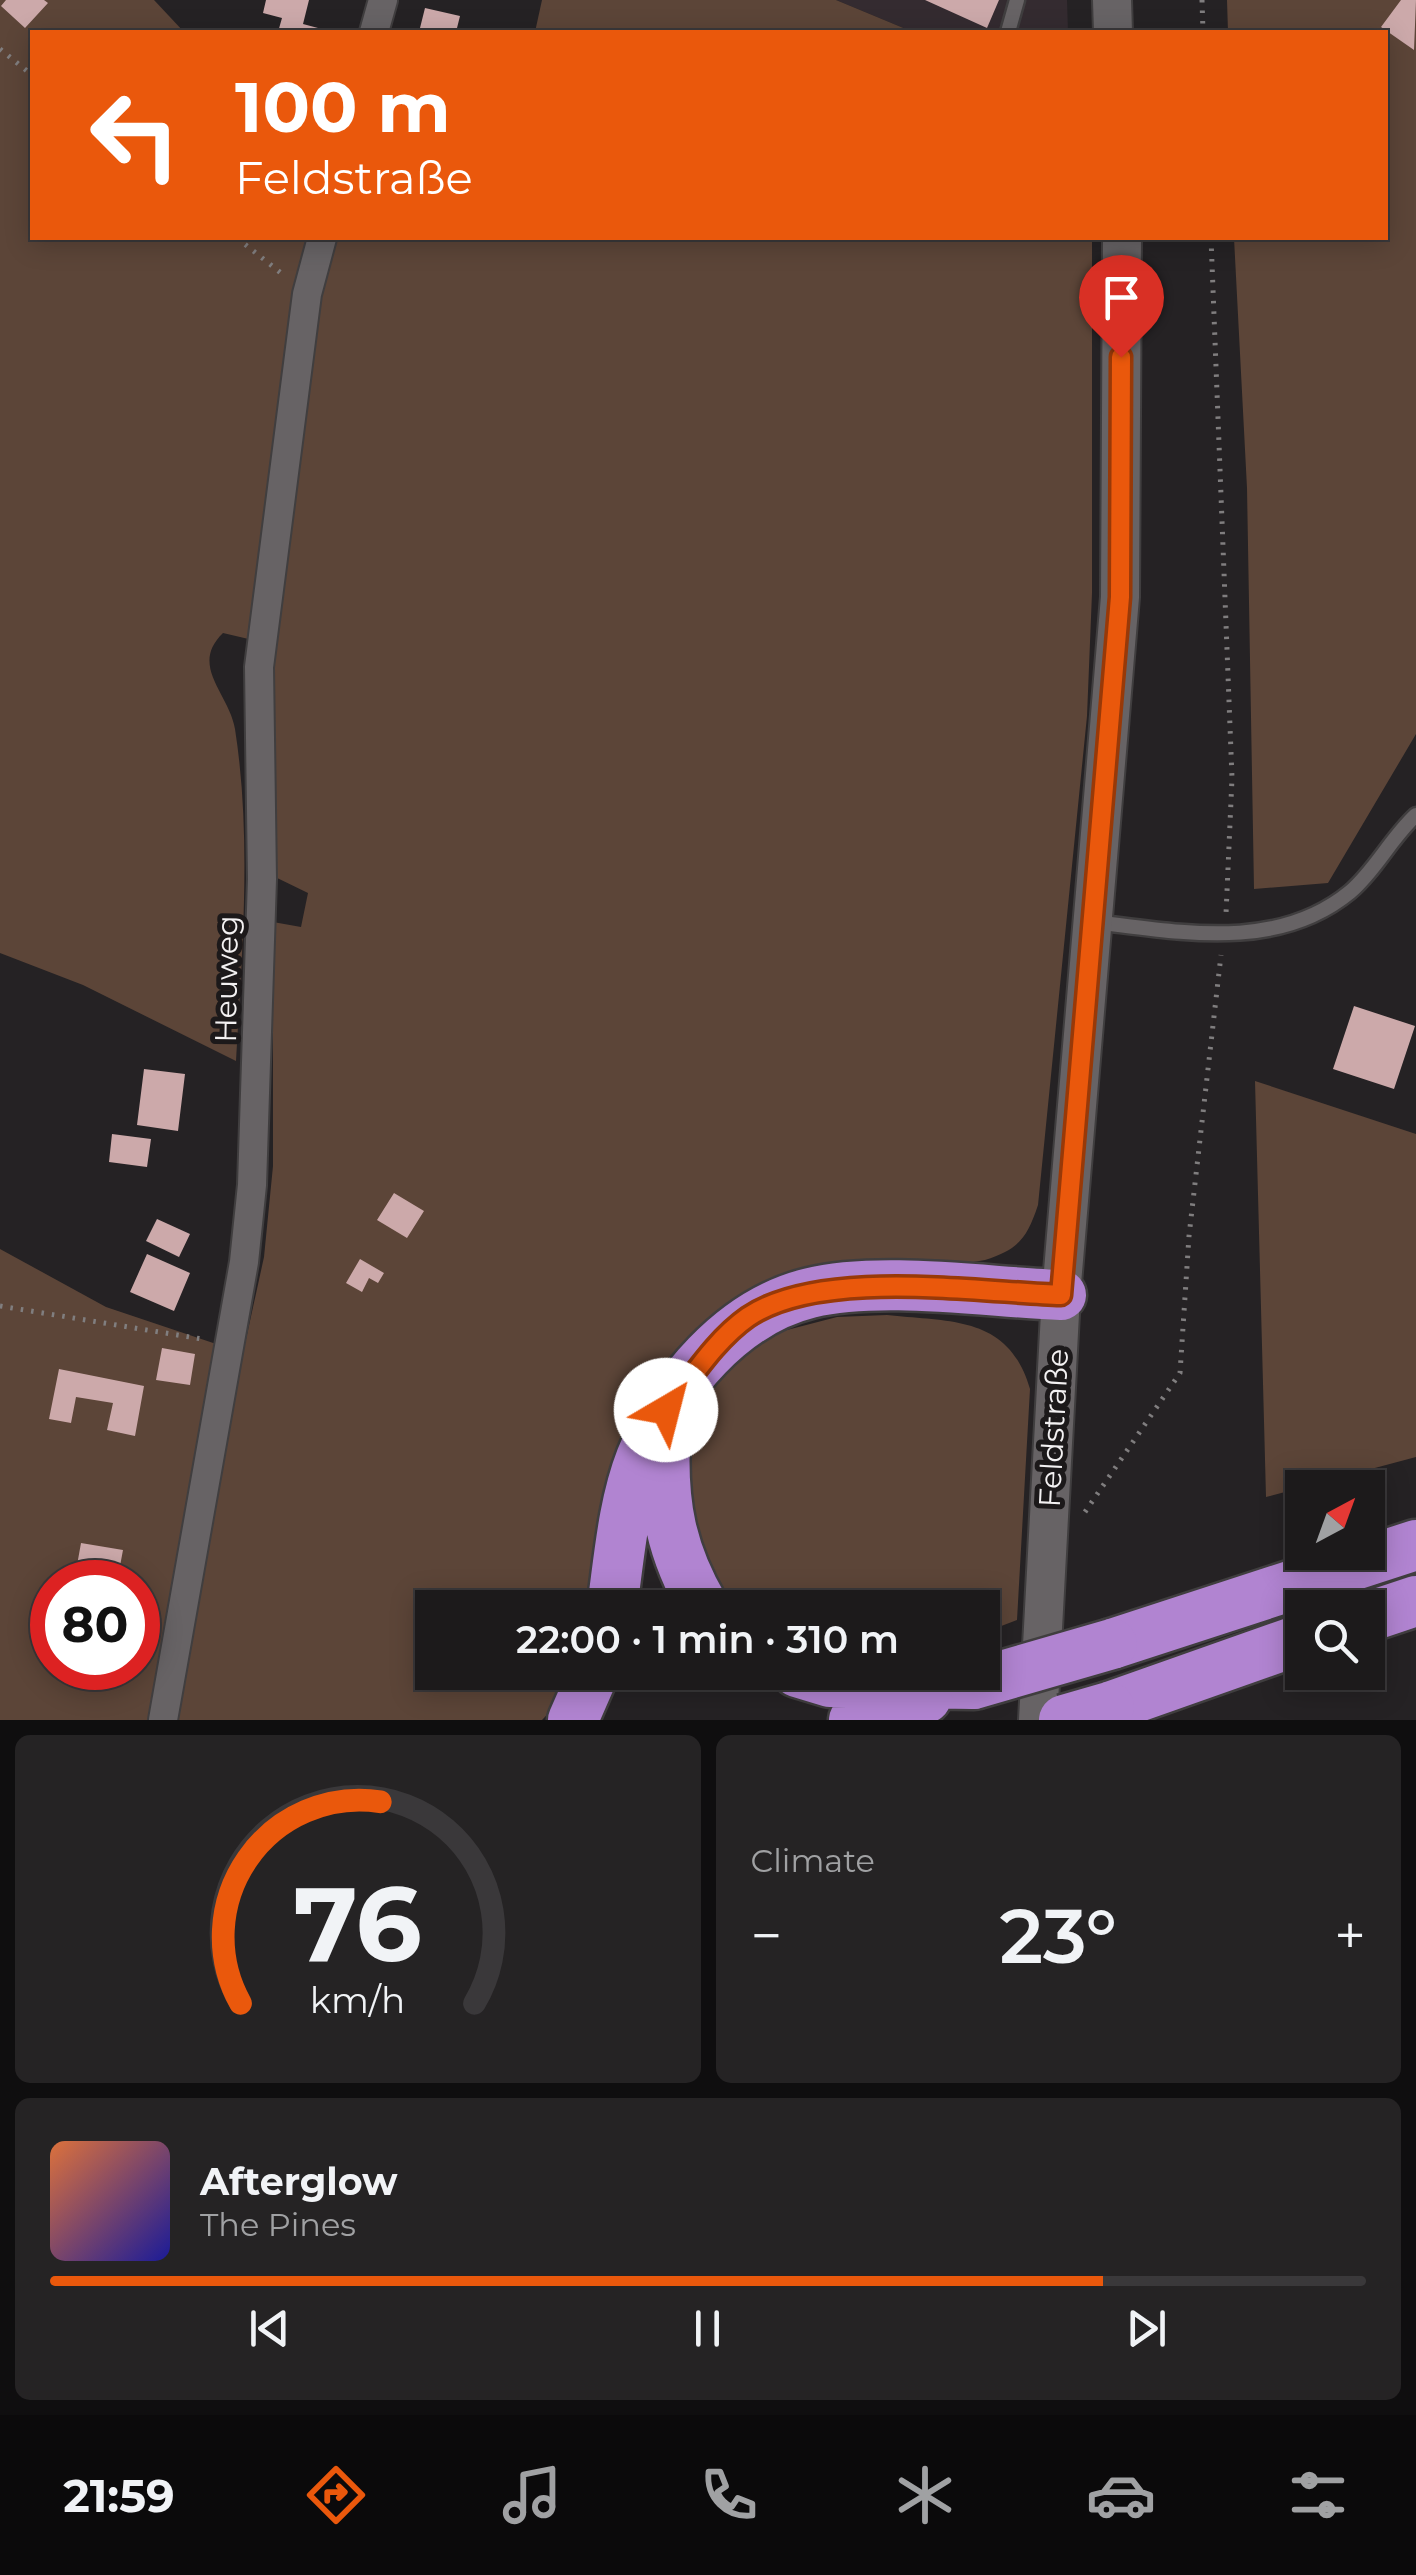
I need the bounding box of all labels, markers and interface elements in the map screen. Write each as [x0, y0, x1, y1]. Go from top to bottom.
text: 100 m [235, 64, 451, 150]
icon: left [70, 70, 200, 200]
text: Feldstraße [235, 150, 473, 205]
pin [1079, 255, 1164, 358]
icon: arrive [1094, 270, 1149, 325]
street label: Heuweg [207, 915, 246, 1043]
street label: Feldstraße [1031, 1348, 1076, 1508]
position arrow [614, 1358, 718, 1462]
north arrow [1285, 1470, 1385, 1570]
map controls [1285, 1470, 1385, 1690]
speed limit sign: 80 [30, 1560, 160, 1690]
button: search [1285, 1590, 1385, 1690]
text: 22:00 · 1 min · 310 m [516, 1616, 899, 1663]
text: Climate [751, 1841, 875, 1880]
text: 76 [293, 1860, 422, 1987]
text: 23° [999, 1890, 1117, 1982]
text: − [751, 1902, 782, 1969]
text: + [1334, 1902, 1366, 1969]
text: km/h [310, 1978, 405, 2022]
text: Afterglow [200, 2158, 398, 2205]
text: The Pines [200, 2205, 356, 2244]
icon: previous [242, 2301, 297, 2356]
icon: pause [680, 2301, 735, 2356]
icon: next [1119, 2301, 1174, 2356]
icon: directions [301, 2460, 371, 2530]
icon: music [497, 2460, 567, 2530]
icon: phone [694, 2460, 764, 2530]
icon: climate [890, 2460, 960, 2530]
icon: car [1086, 2460, 1156, 2530]
icon: filters [1283, 2460, 1353, 2530]
text: 21:59 [63, 2468, 175, 2523]

